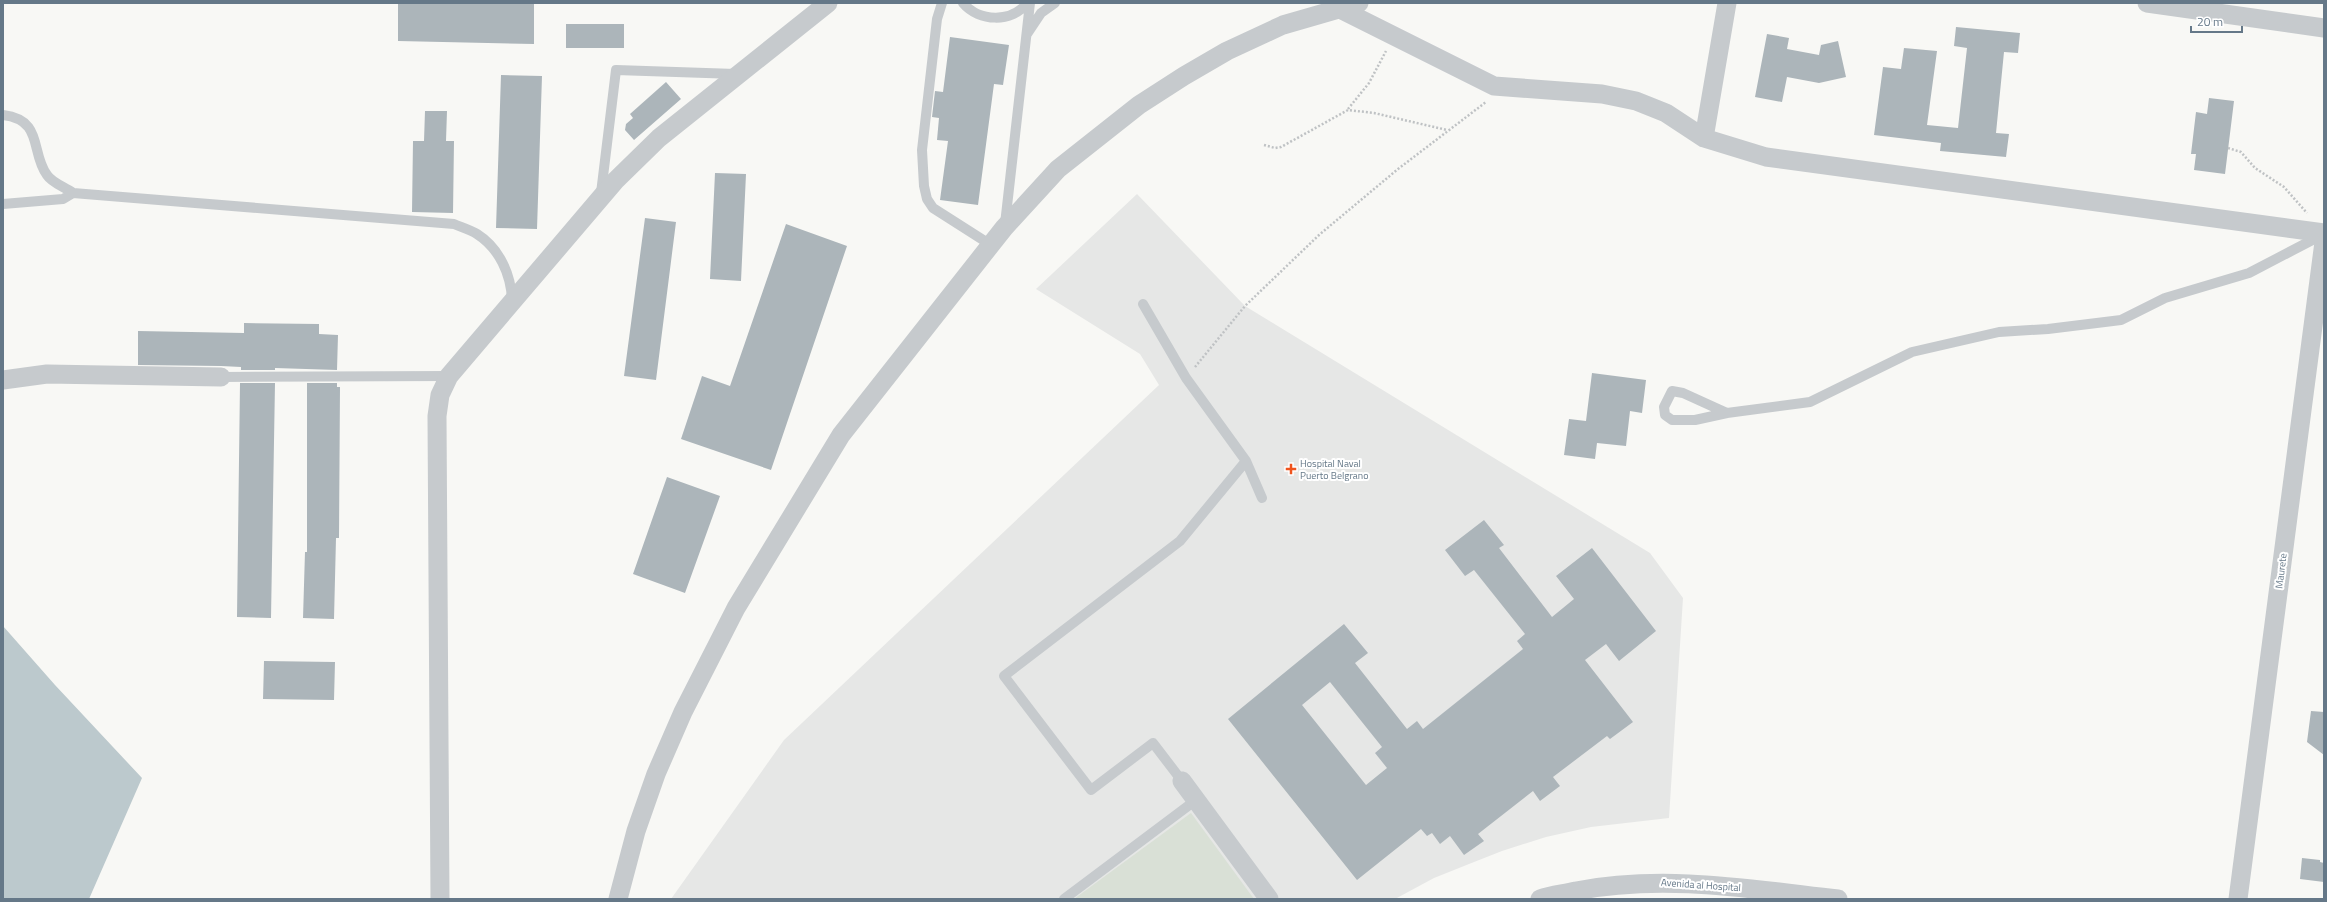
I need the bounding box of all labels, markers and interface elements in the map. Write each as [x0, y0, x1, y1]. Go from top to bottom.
scale bar [2191, 8, 2242, 34]
text: 20 m [2197, 12, 2223, 31]
place label: Hospital Naval Puerto Belgrano [1300, 456, 1369, 483]
marker: Hospital Naval Puerto Belgrano [1285, 463, 1297, 475]
street label: Maurete [2271, 552, 2291, 590]
street label: Avenida al Hospital [1661, 875, 1741, 895]

